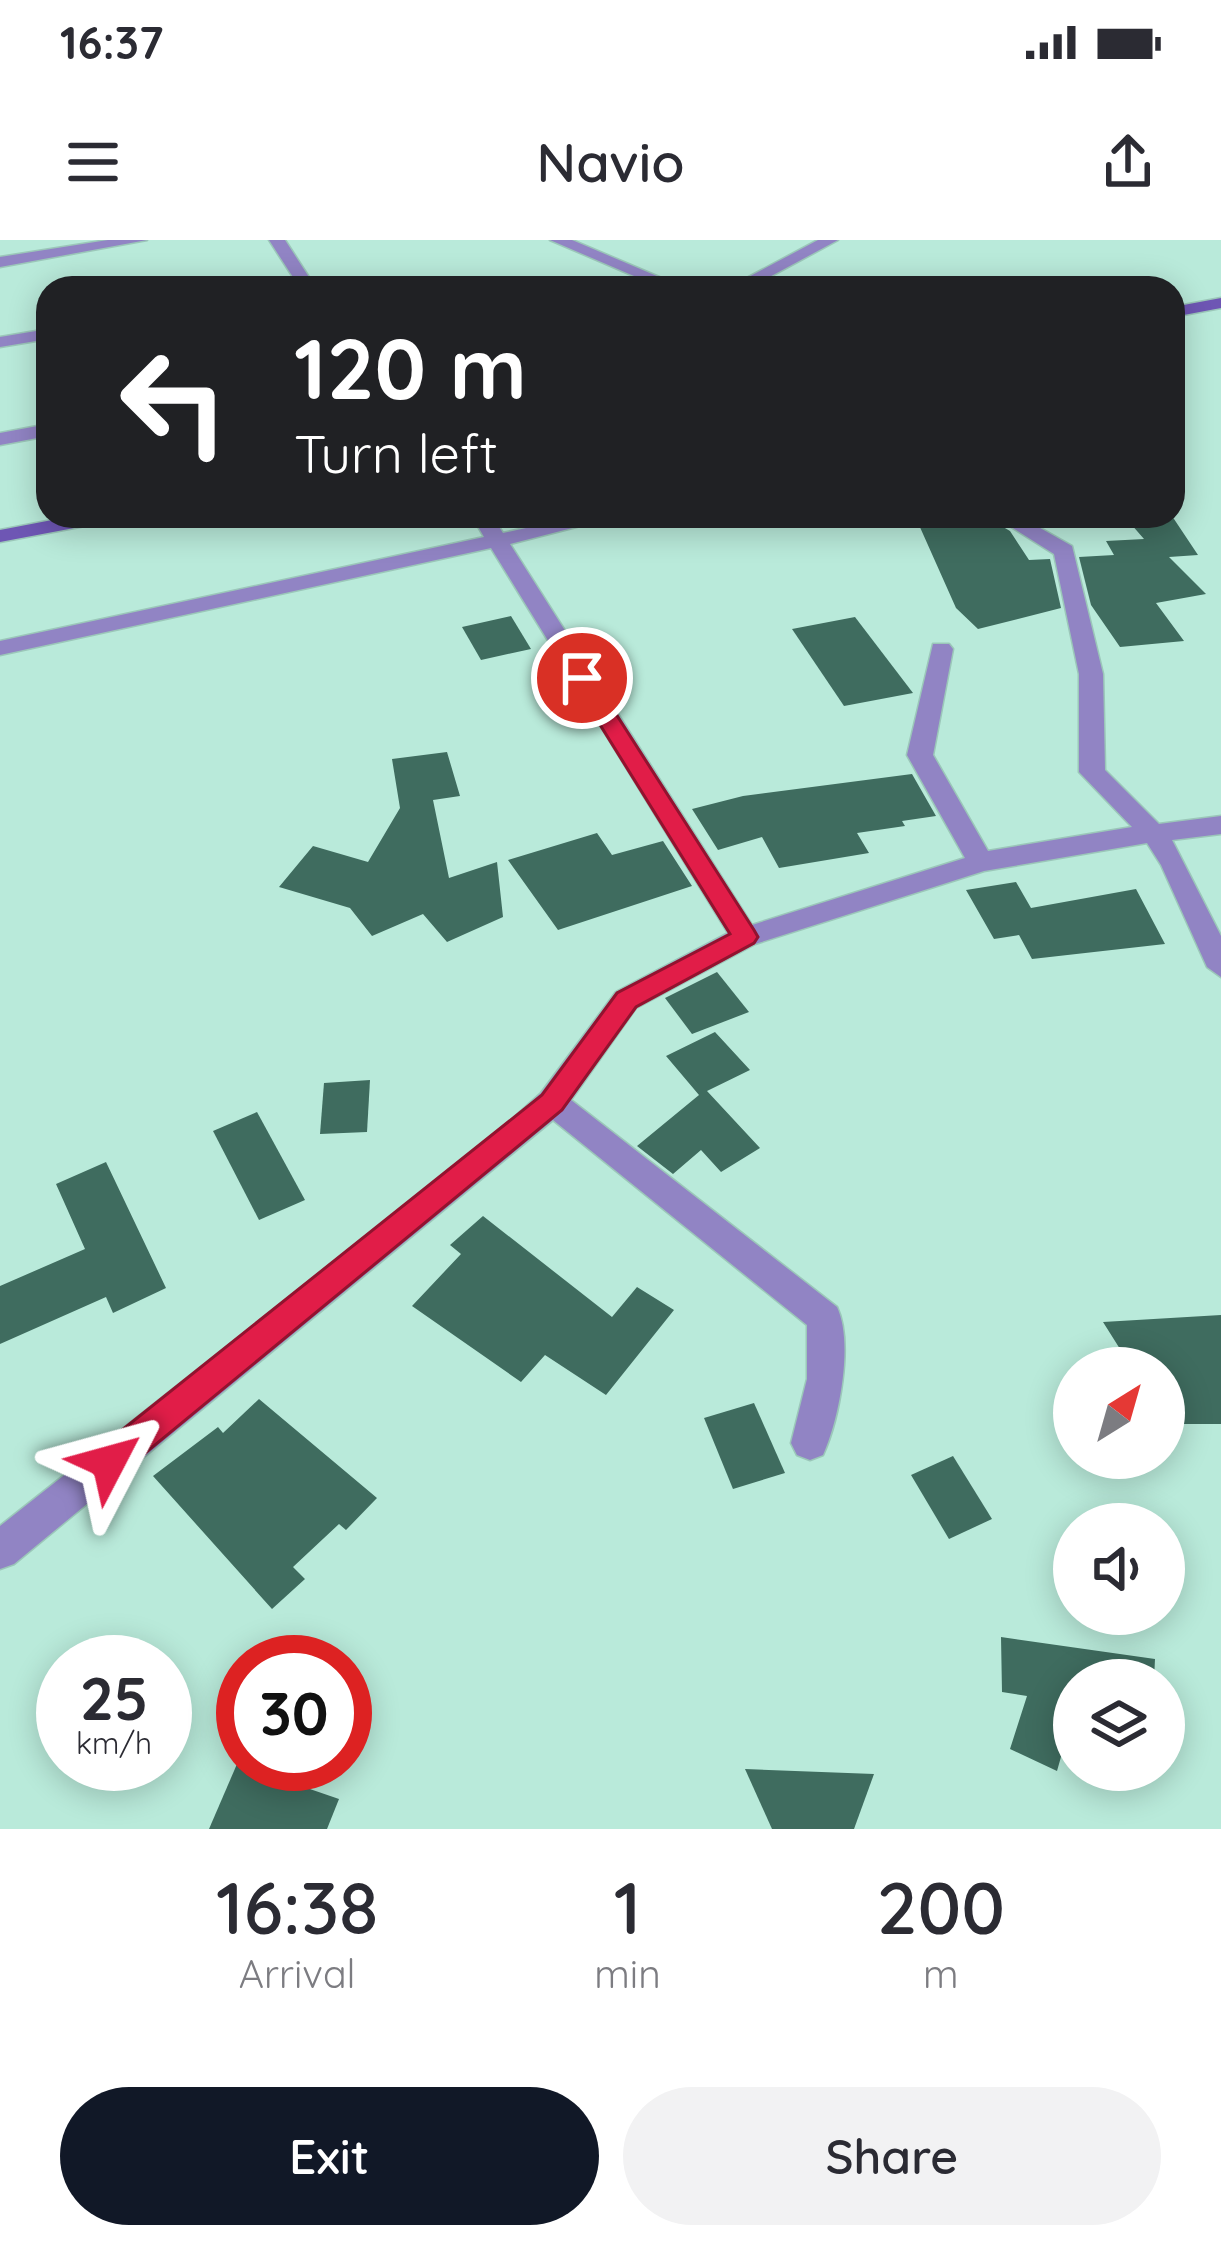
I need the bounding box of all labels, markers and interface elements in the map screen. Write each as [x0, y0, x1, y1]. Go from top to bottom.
text: 16:37 [60, 14, 164, 70]
text: Navio [537, 128, 684, 196]
icon: menu [60, 129, 126, 195]
icon: share [1095, 129, 1161, 195]
text: 120 m [294, 315, 527, 420]
icon: left [96, 324, 252, 480]
text: Turn left [294, 419, 498, 487]
pin [531, 627, 633, 729]
icon: arrive [549, 645, 615, 711]
north arrow [1053, 1347, 1185, 1479]
map controls [1053, 1347, 1185, 1791]
position arrow [46, 1399, 172, 1525]
button: sound [1053, 1503, 1185, 1635]
speed limit sign: 30 [216, 1635, 372, 1791]
button: layers [1053, 1659, 1185, 1791]
text: 25 [80, 1660, 148, 1735]
text: km/h [76, 1724, 152, 1762]
text: 16:38 [216, 1862, 378, 1952]
text: 1 [614, 1862, 641, 1952]
text: 200 [877, 1862, 1005, 1952]
text: Arrival [239, 1949, 356, 1998]
text: min [594, 1949, 661, 1998]
text: m [923, 1949, 959, 1998]
button: Exit [60, 2087, 599, 2225]
button: Share [623, 2087, 1161, 2225]

